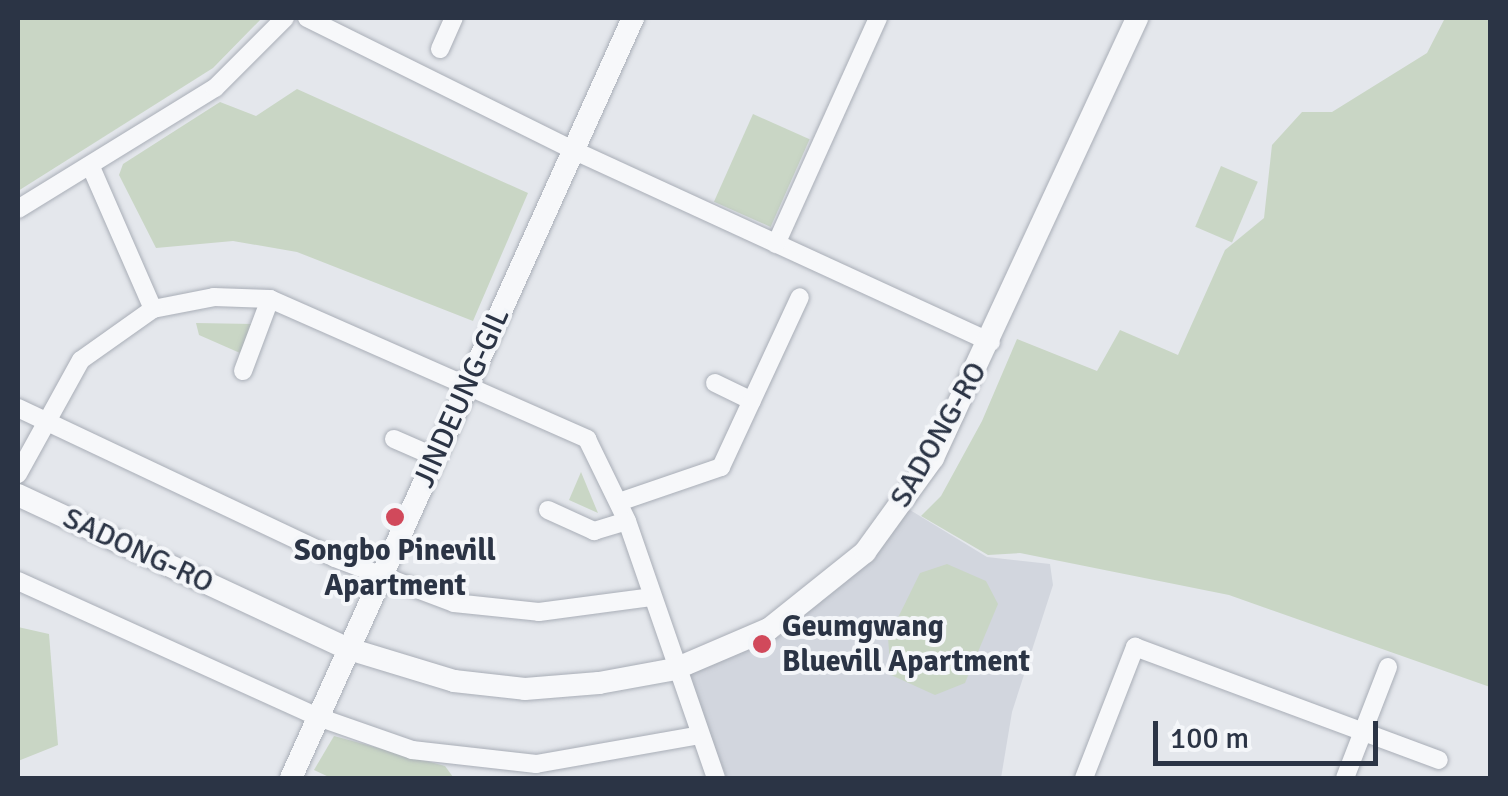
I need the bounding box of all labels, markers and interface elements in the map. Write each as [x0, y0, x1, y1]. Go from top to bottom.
street label: JINDEUNG-GIL [406, 303, 518, 493]
street label: SADONG-RO [883, 356, 995, 514]
street label: SADONG-RO [57, 501, 219, 601]
marker: Songbo Pinevill Apartment [384, 506, 406, 528]
place label: Songbo Pinevill Apartment [294, 533, 496, 604]
place label: Geumgwang Bluevill Apartment [782, 609, 1030, 680]
marker: Geumgwang Bluevill Apartment [751, 633, 773, 655]
scale bar [1158, 701, 1383, 763]
text: 100 m [1170, 720, 1249, 757]

